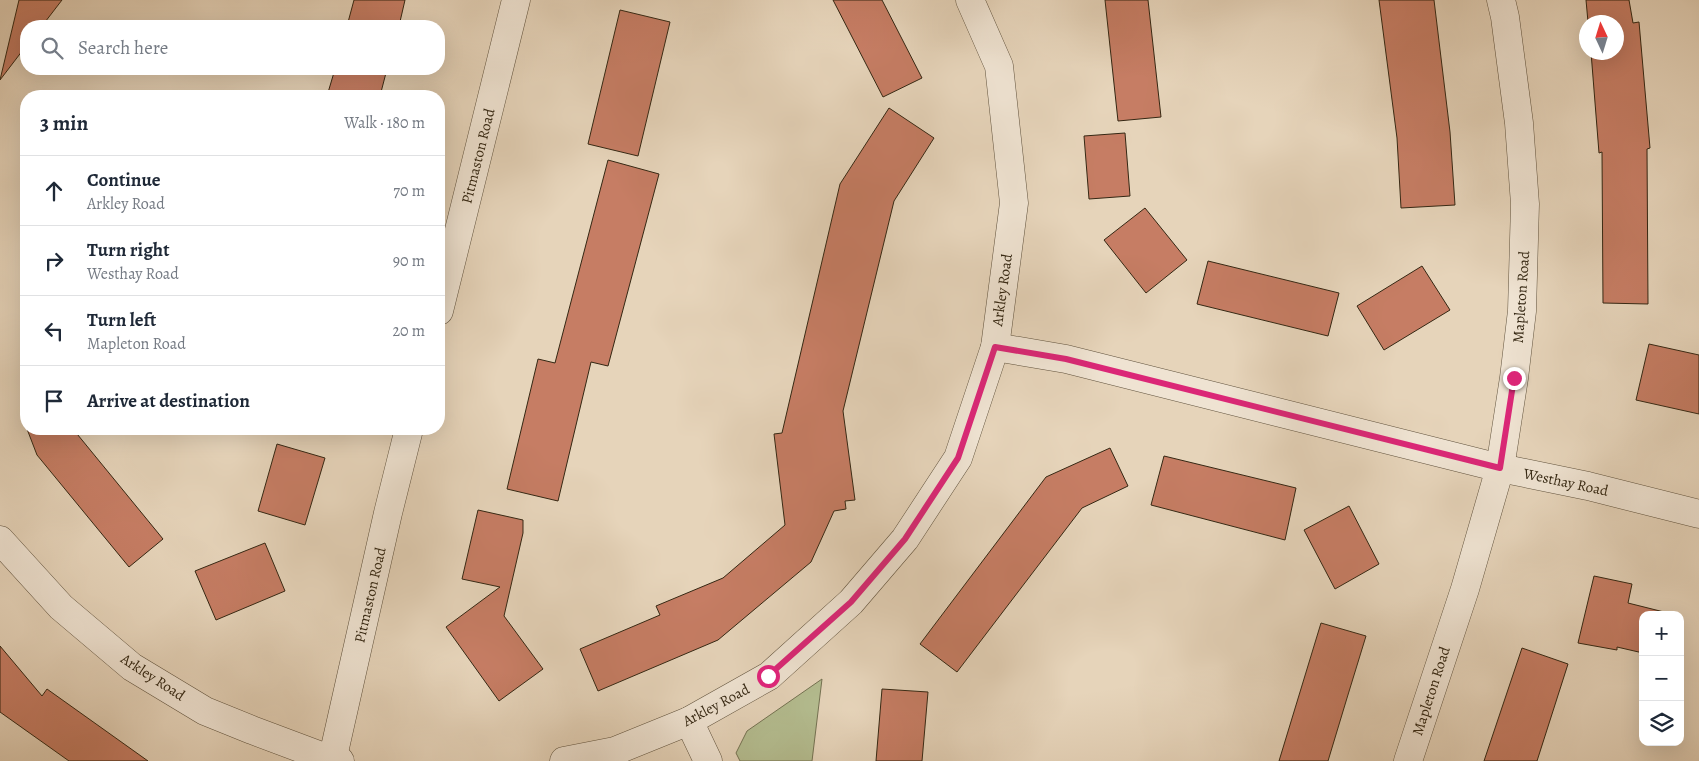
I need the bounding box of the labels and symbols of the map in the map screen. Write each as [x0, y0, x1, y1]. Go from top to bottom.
north arrow [1579, 15, 1624, 60]
street label: Pitmaston Road [456, 105, 500, 206]
street label: Mapleton Road [1508, 249, 1534, 344]
street label: Arkley Road [987, 252, 1017, 328]
route end [1503, 367, 1526, 390]
street label: Westhay Road [1521, 463, 1611, 501]
street label: Pitmaston Road [349, 544, 391, 645]
street label: Mapleton Road [1407, 643, 1455, 738]
street label: Arkley Road [116, 648, 190, 706]
route start [757, 665, 780, 688]
street label: Arkley Road [678, 679, 754, 731]

